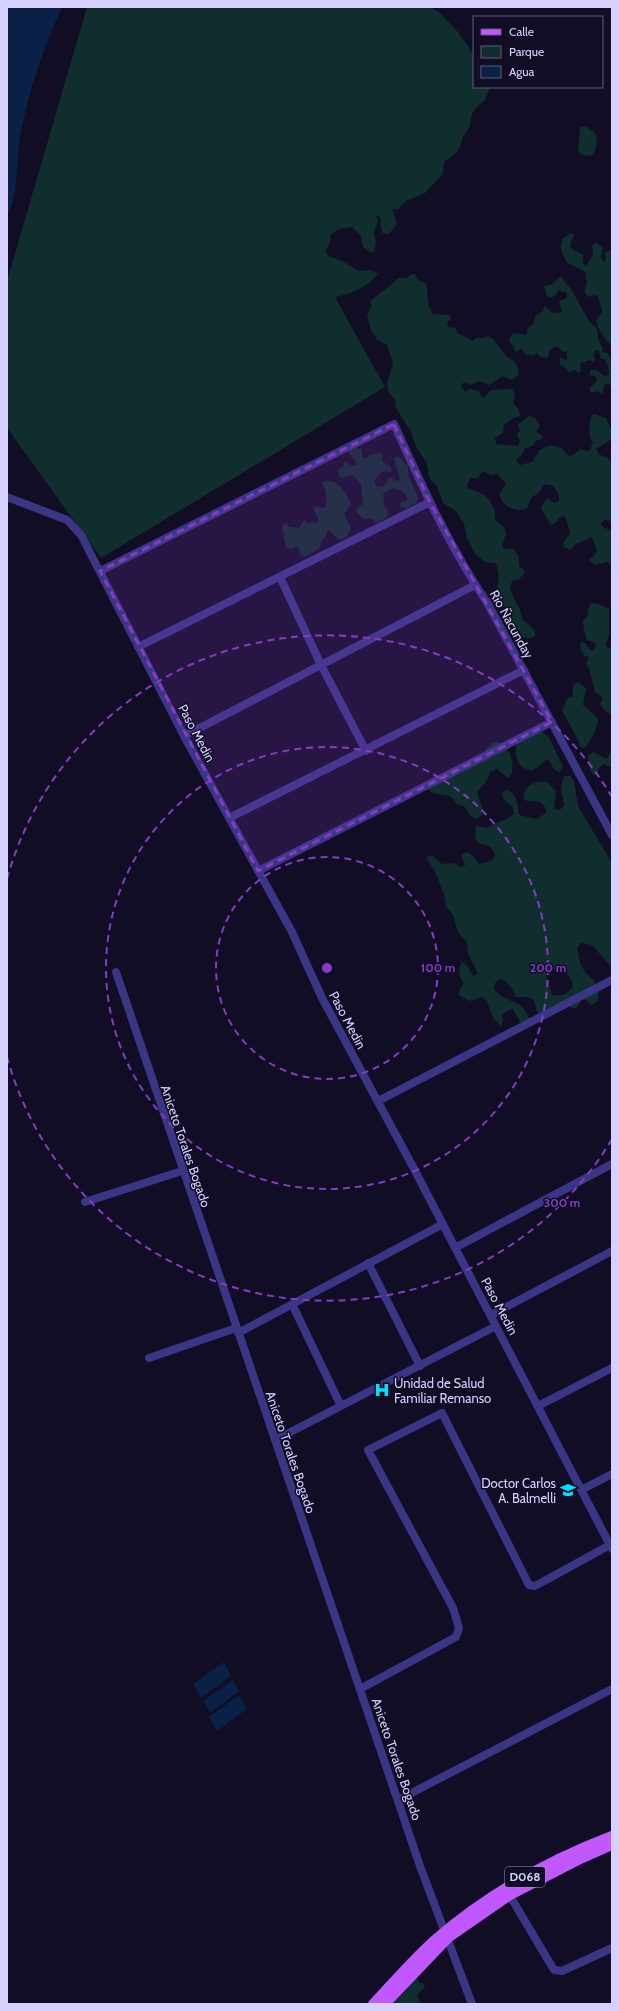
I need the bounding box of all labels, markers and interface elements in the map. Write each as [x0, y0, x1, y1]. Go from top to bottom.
legend [473, 16, 603, 88]
text: Calle [509, 24, 534, 39]
text: Parque [509, 44, 544, 59]
text: Agua [509, 64, 535, 79]
street label: Río Ñacunday [487, 587, 538, 661]
street label: Paso Medin [175, 701, 219, 765]
text: 100 m [421, 960, 455, 975]
text: 200 m [530, 960, 566, 975]
centre of rings [320, 961, 334, 975]
street label: Paso Medin [326, 988, 370, 1052]
street label: Aniceto Torales Bogado [158, 1083, 214, 1209]
text: 300 m [544, 1195, 580, 1210]
street label: Paso Medin [478, 1274, 522, 1338]
place label: Unidad de Salud Familiar Remanso [394, 1375, 491, 1406]
hospital icon: Unidad de Salud Familiar Remanso [373, 1381, 391, 1399]
street label: Aniceto Torales Bogado [263, 1389, 319, 1515]
place label: Doctor Carlos A. Balmelli [481, 1475, 557, 1506]
school or university icon: Doctor Carlos A. Balmelli [559, 1481, 577, 1499]
street label: Aniceto Torales Bogado [369, 1696, 425, 1822]
road number: D068 [505, 1867, 545, 1887]

